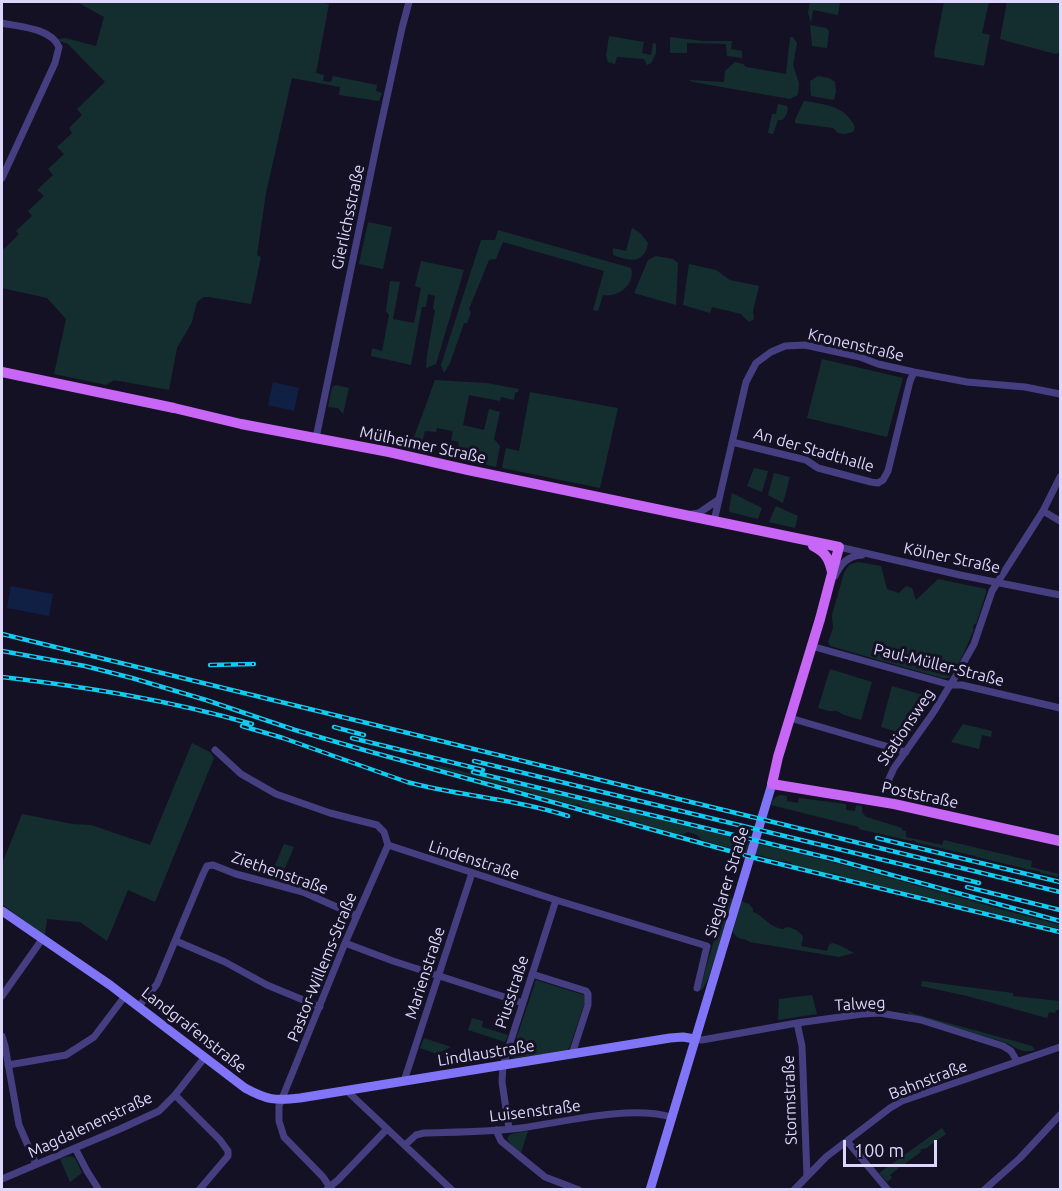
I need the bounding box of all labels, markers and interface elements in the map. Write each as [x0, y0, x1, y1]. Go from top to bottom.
street label: Gierlichsstraße [327, 163, 369, 271]
street label: Kronenstraße [806, 325, 906, 365]
street label: Mülheimer Straße [358, 422, 488, 468]
street label: An der Stadthalle [752, 424, 876, 476]
street label: Kölner Straße [902, 538, 1002, 578]
street label: Paul-Müller-Straße [872, 640, 1006, 690]
street label: Stationsweg [873, 685, 939, 769]
street label: Poststraße [880, 778, 960, 812]
street label: Sieglarer Straße [701, 824, 753, 940]
street label: Lindenstraße [426, 836, 522, 884]
street label: Ziethenstraße [229, 847, 331, 899]
street label: Pastor-Willems-Straße [283, 889, 361, 1045]
street label: Marienstraße [401, 924, 449, 1022]
street label: Piusstraße [491, 953, 533, 1031]
street label: Landgrafenstraße [138, 983, 250, 1077]
street label: Talweg [834, 993, 886, 1015]
street label: Lindlaustraße [436, 1036, 536, 1070]
street label: Stormstraße [779, 1055, 801, 1145]
street label: Bahnstraße [886, 1056, 970, 1104]
street label: Magdalenenstraße [25, 1088, 155, 1162]
street label: Luisenstraße [488, 1096, 582, 1126]
scale bar [846, 1128, 940, 1166]
text: 100 m [854, 1140, 904, 1160]

